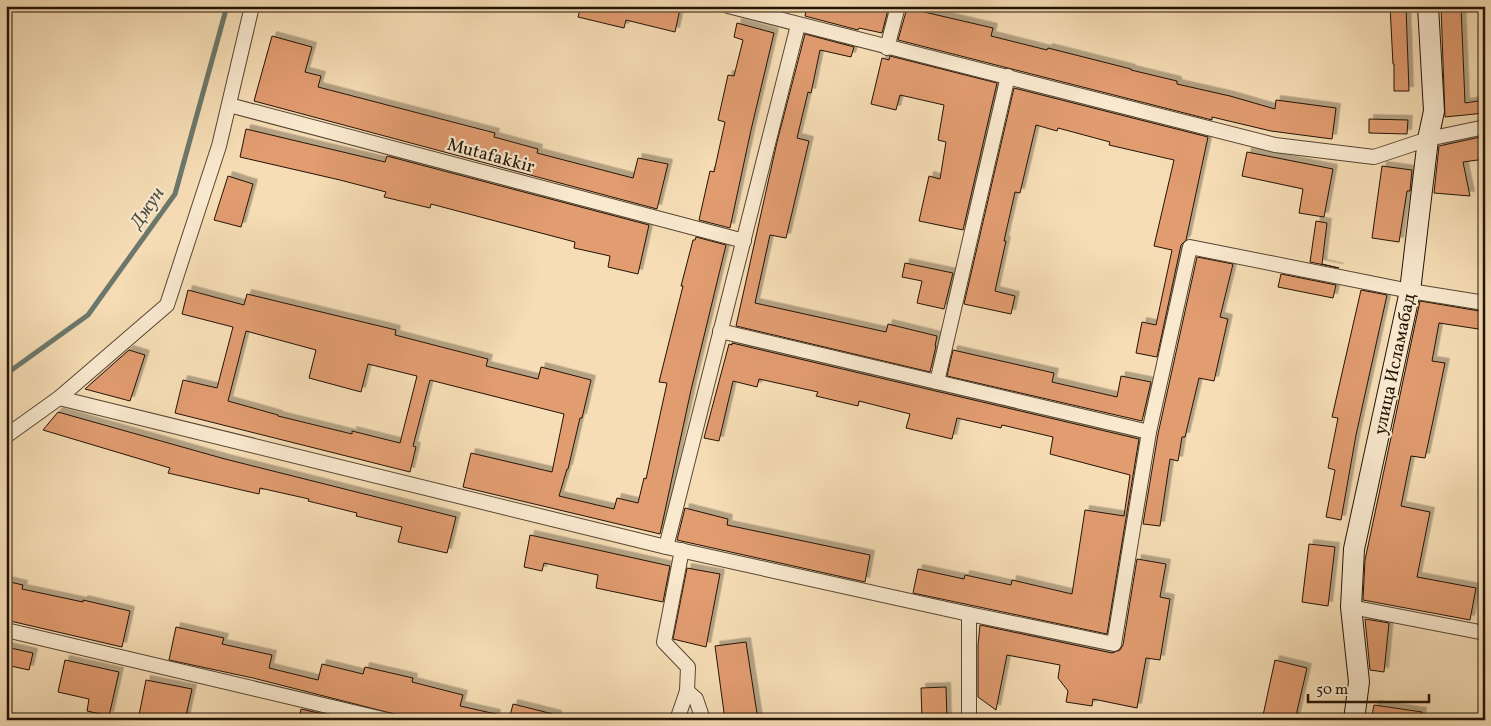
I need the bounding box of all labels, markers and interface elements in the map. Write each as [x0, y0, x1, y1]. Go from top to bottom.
street label: Mutafakkir [444, 133, 538, 180]
water label: Джун [123, 182, 171, 236]
street label: улица Исламабад [1368, 291, 1423, 437]
scale bar [1308, 671, 1430, 703]
text: 50 m [1316, 680, 1348, 701]

